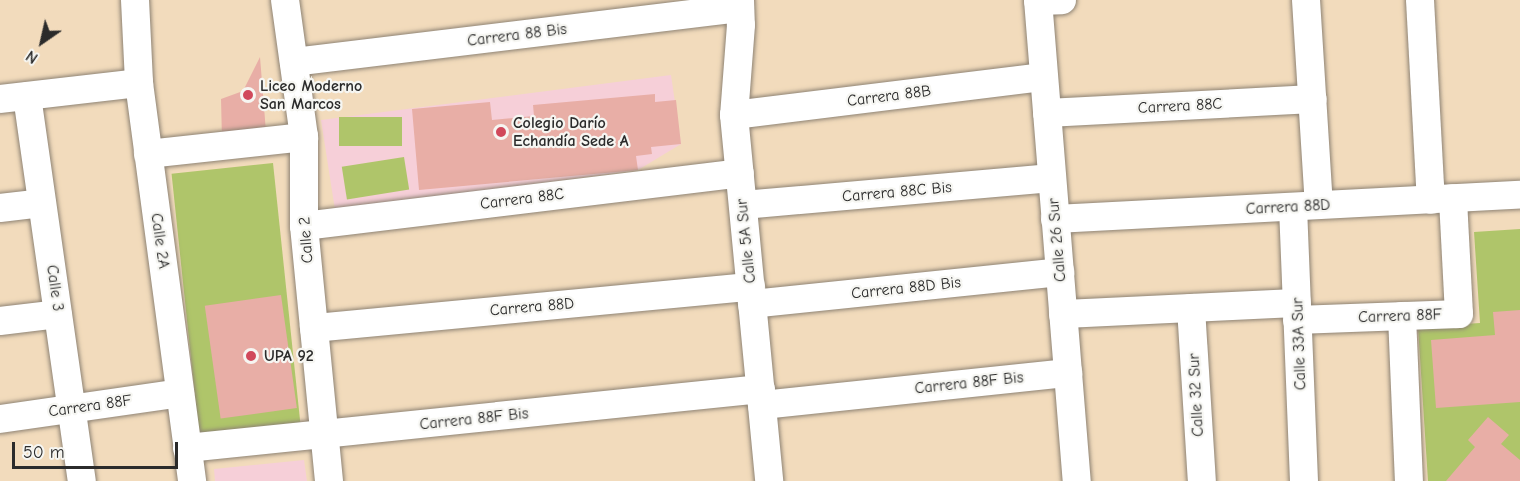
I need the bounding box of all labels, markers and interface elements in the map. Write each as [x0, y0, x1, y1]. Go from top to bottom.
north arrow [12, 12, 72, 72]
street label: Carrera 88 Bis [466, 19, 568, 51]
text: N [23, 47, 41, 67]
place label: Liceo Moderno San Marcos [260, 76, 362, 114]
street label: Carrera 88B [846, 81, 932, 111]
marker: Liceo Moderno San Marcos [241, 88, 255, 102]
street label: Carrera 88C [1137, 94, 1223, 118]
place label: Colegio Darío Echandía Sede A [513, 113, 629, 151]
marker: Colegio Darío Echandía Sede A [494, 125, 508, 139]
street label: Carrera 88C Bis [841, 178, 953, 206]
street label: Carrera 88C [479, 184, 565, 214]
street label: Carrera 88D [1245, 195, 1331, 219]
street label: Calle 26 Sur [1044, 197, 1070, 283]
street label: Calle 5A Sur [732, 198, 760, 284]
street label: Calle 2A [147, 212, 173, 270]
street label: Calle 2 [295, 216, 317, 264]
street label: Calle 3 [42, 264, 68, 312]
street label: Carrera 88D Bis [850, 273, 962, 303]
street label: Carrera 88D [489, 294, 575, 320]
street label: Calle 33A Sur [1288, 297, 1310, 391]
street label: Carrera 88F [1358, 305, 1442, 327]
place label: UPA 92 [264, 346, 314, 366]
marker: UPA 92 [242, 347, 260, 365]
street label: Calle 32 Sur [1184, 353, 1208, 437]
street label: Carrera 88F Bis [914, 368, 1024, 398]
street label: Carrera 88F [47, 391, 133, 421]
street label: Carrera 88F Bis [419, 404, 529, 434]
scale bar [15, 430, 182, 468]
text: 50 m [23, 442, 65, 463]

